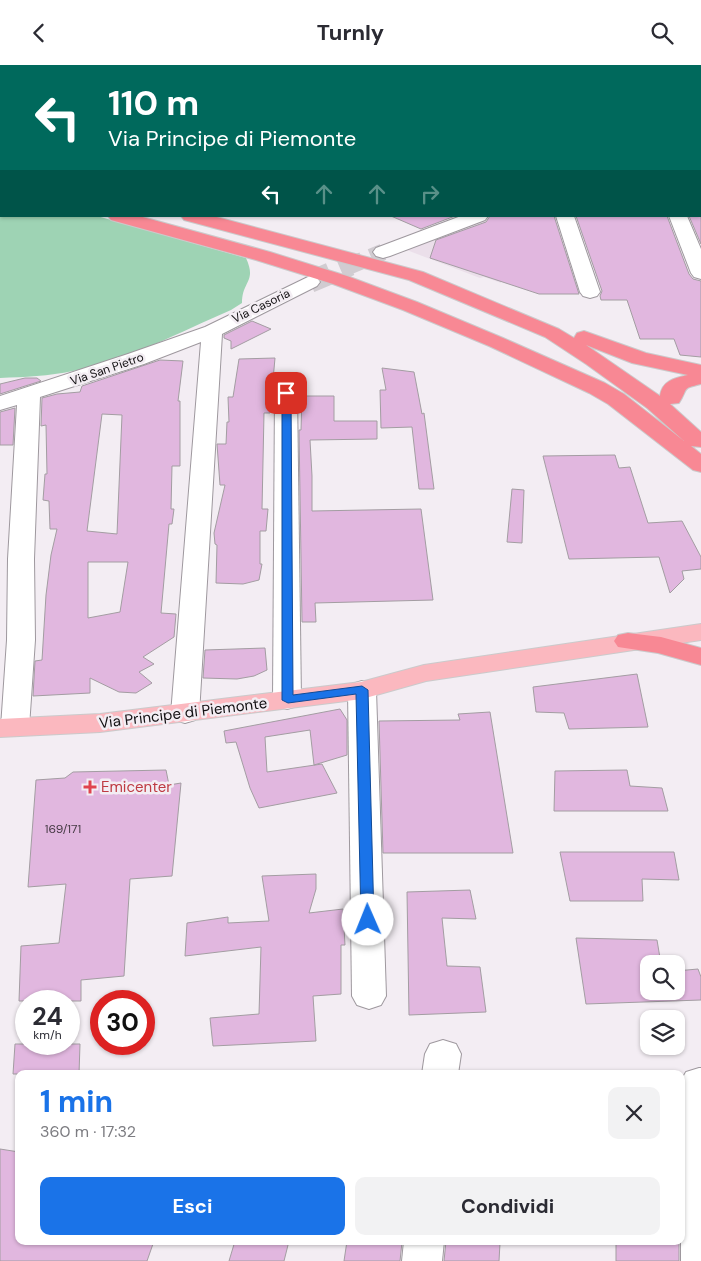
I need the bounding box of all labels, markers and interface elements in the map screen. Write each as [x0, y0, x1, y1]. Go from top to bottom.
text: Turnly [317, 18, 384, 47]
icon: back [25, 19, 53, 47]
icon: search [648, 19, 676, 47]
text: 110 m [108, 80, 199, 126]
icon: left [25, 85, 90, 150]
text: Via Principe di Piemonte [108, 124, 356, 153]
icon: left [257, 180, 285, 208]
icon: ahead [310, 180, 338, 208]
icon: ahead [363, 180, 391, 208]
icon: right [416, 180, 444, 208]
street label: Via Casoria [229, 285, 293, 327]
street label: Via San Pietro [68, 349, 146, 389]
pin [265, 372, 307, 414]
icon: arrive [272, 379, 300, 407]
street label: Via Principe di Piemonte [98, 693, 268, 733]
place label: Emicenter [101, 777, 172, 797]
marker: Emicenter [83, 780, 97, 794]
house number: 169/171 [45, 821, 81, 837]
position arrow [341, 893, 393, 945]
map controls [640, 955, 685, 1055]
button: search [640, 955, 685, 1000]
speed limit sign: 30 [90, 990, 155, 1055]
text: 24 [32, 1000, 63, 1033]
button: layers [640, 1010, 685, 1055]
text: km/h [33, 1027, 62, 1043]
text: 1 min [40, 1082, 113, 1121]
button: close [608, 1087, 660, 1139]
text: 360 m · 17:32 [40, 1121, 136, 1142]
button: Esci [40, 1177, 345, 1235]
button: Condividi [355, 1177, 660, 1235]

